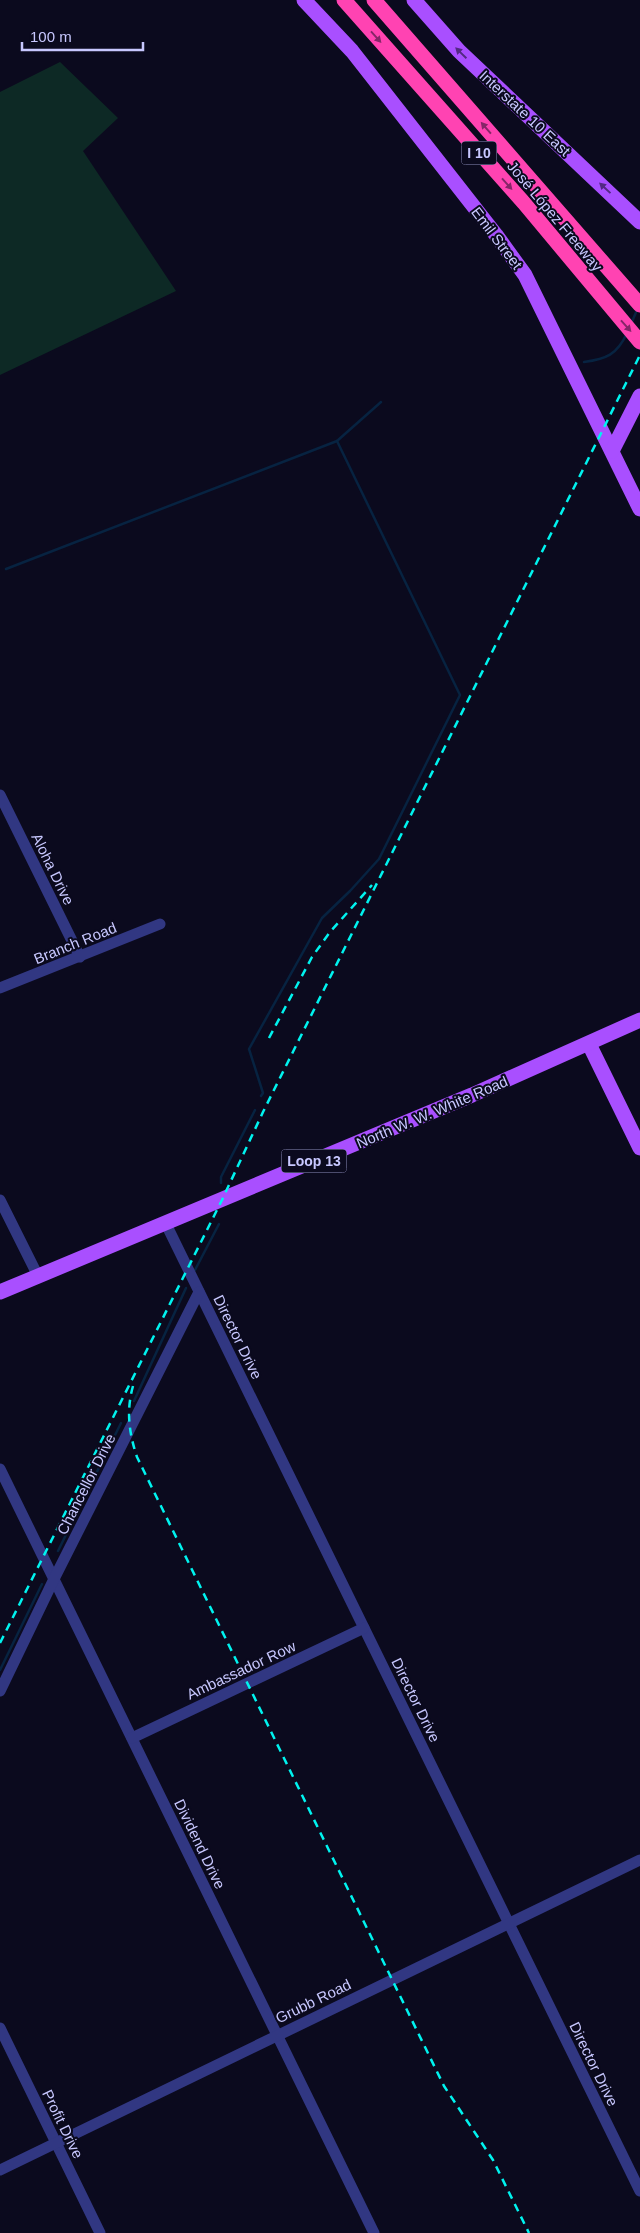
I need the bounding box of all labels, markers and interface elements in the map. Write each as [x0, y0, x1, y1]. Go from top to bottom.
scale bar [22, 20, 144, 52]
text: 100 m [30, 28, 72, 45]
one-way arrow [370, 30, 382, 42]
one-way arrow [456, 47, 468, 59]
street label: Interstate 10 East [476, 67, 574, 160]
one-way arrow [480, 123, 492, 135]
road number: I 10 [462, 142, 496, 164]
street label: José López Freeway [504, 158, 606, 275]
one-way arrow [501, 178, 513, 190]
one-way arrow [599, 182, 611, 194]
street label: Emil Street [468, 204, 526, 273]
one-way arrow [620, 319, 631, 332]
street label: Aloha Drive [28, 830, 78, 908]
street label: Branch Road [31, 919, 119, 967]
street label: North W. W. White Road [354, 1072, 510, 1152]
road number: Loop 13 [282, 1150, 346, 1172]
street label: Director Drive [210, 1292, 266, 1382]
street label: Chancellor Drive [53, 1431, 119, 1537]
street label: Ambassador Row [184, 1637, 298, 1703]
street label: Director Drive [388, 1655, 444, 1745]
street label: Dividend Drive [171, 1796, 229, 1892]
street label: Grubb Road [273, 1975, 353, 2027]
street label: Director Drive [566, 2019, 622, 2109]
street label: Profit Drive [39, 2087, 87, 2161]

